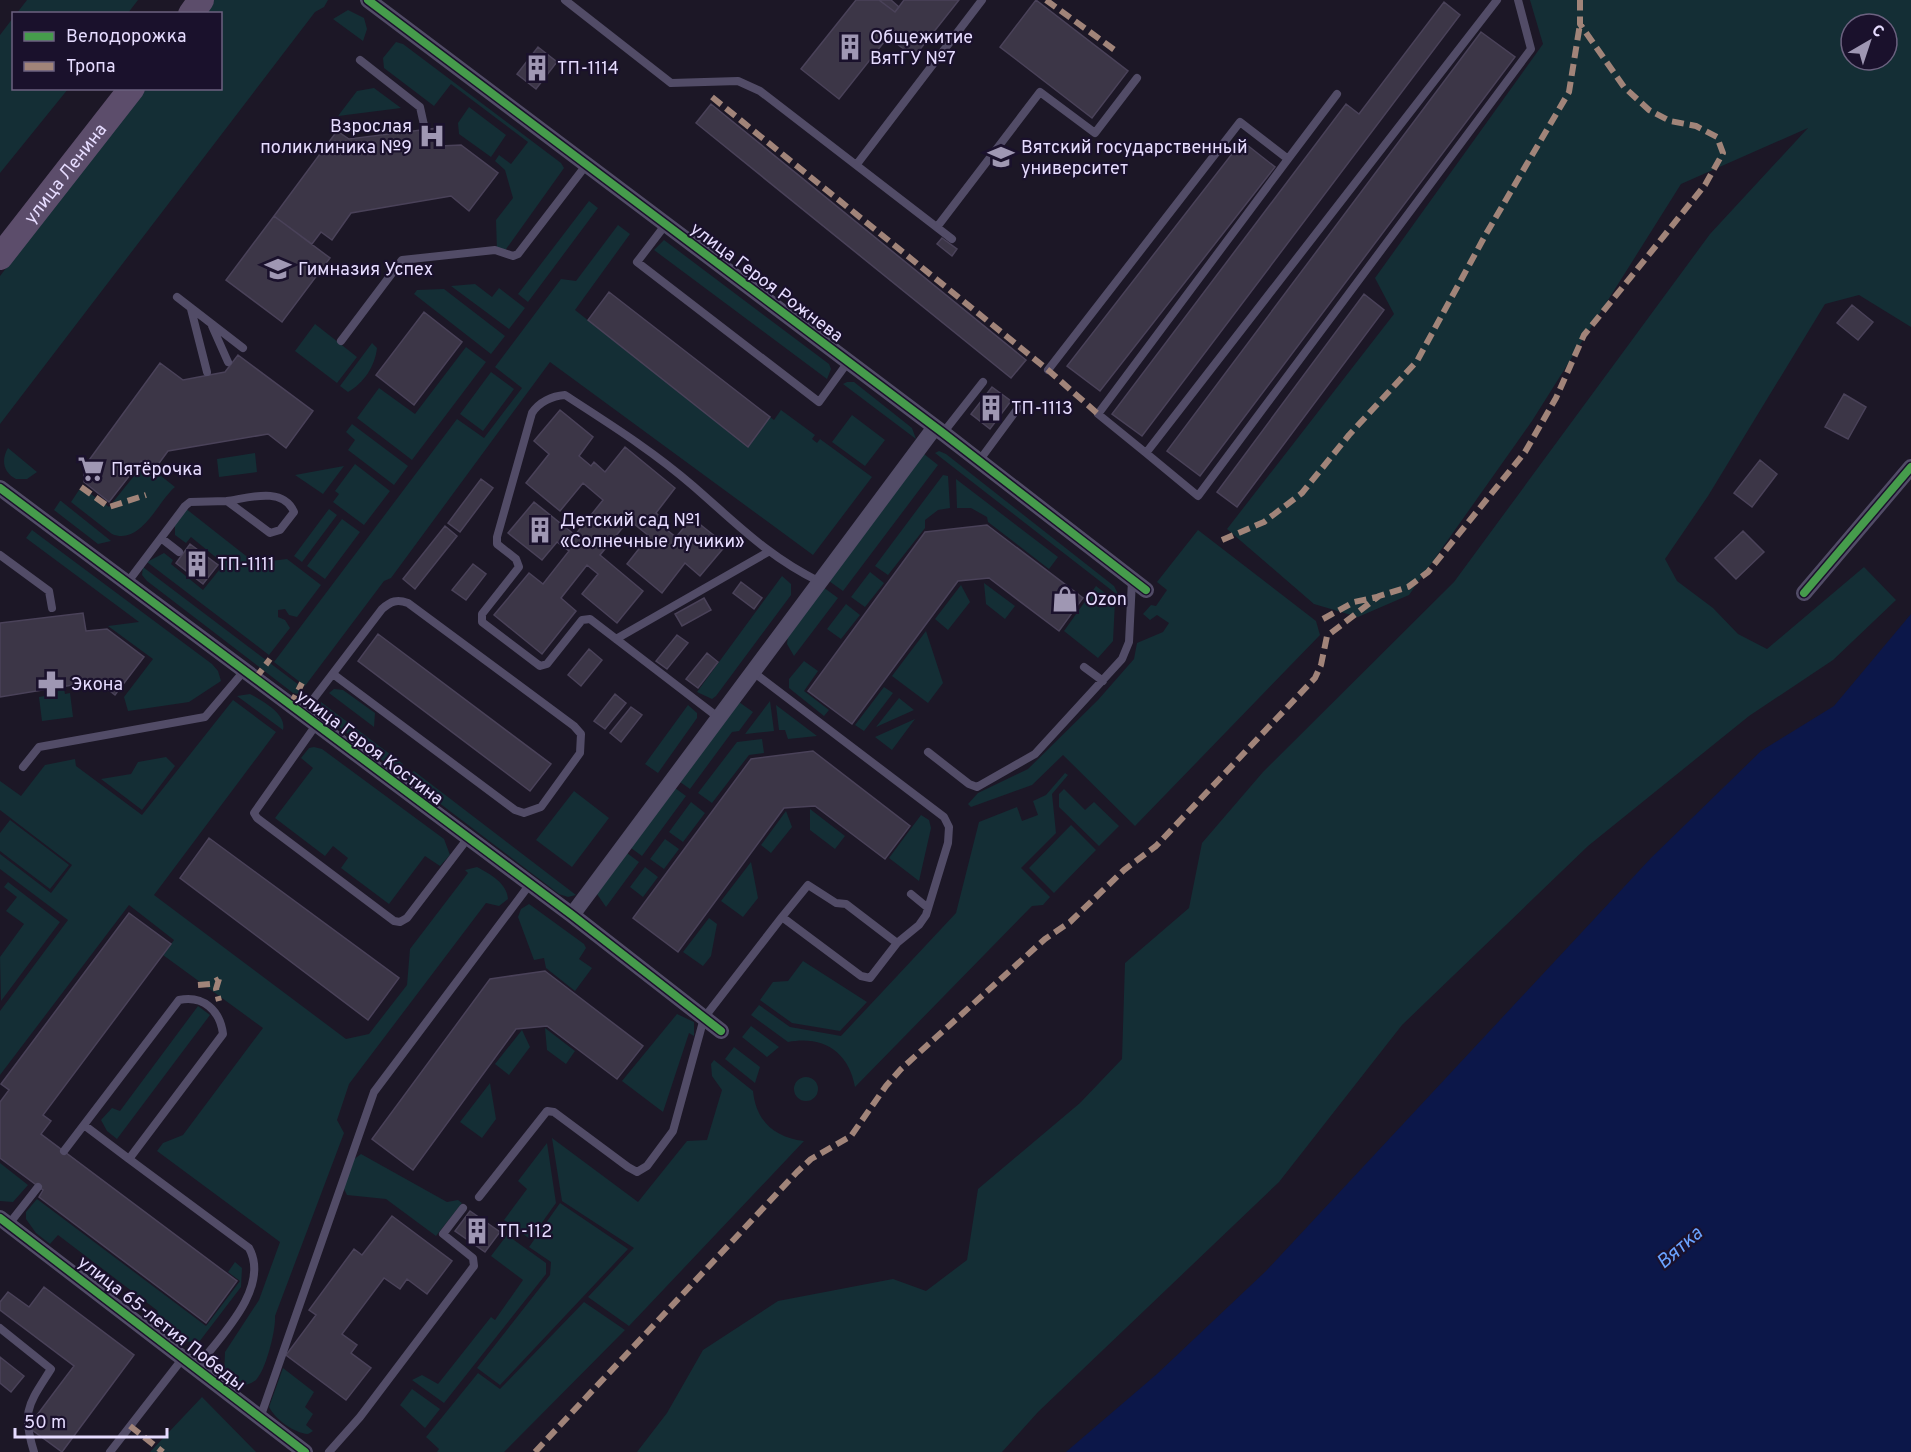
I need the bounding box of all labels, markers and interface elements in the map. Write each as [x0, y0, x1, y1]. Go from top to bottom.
legend [12, 12, 222, 90]
north arrow [1839, 12, 1899, 72]
text: С [1867, 21, 1887, 43]
text: Велодорожка [66, 26, 186, 49]
place label: Общежитие ВятГУ №7 [870, 27, 973, 71]
building icon: Общежитие ВятГУ №7 [835, 32, 865, 62]
building icon: ТП-1114 [522, 53, 552, 83]
text: Тропа [66, 56, 115, 79]
place label: ТП-1114 [557, 58, 619, 81]
place label: Взрослая поликлиника №9 [260, 116, 412, 160]
street label: улица Ленина [20, 119, 113, 229]
hospital icon: Взрослая поликлиника №9 [417, 121, 447, 151]
place label: Вятский государственный университет [1021, 137, 1248, 181]
school or university icon: Вятский государственный университет [986, 142, 1016, 172]
street label: улица Героя Рожнева [685, 218, 847, 348]
school or university icon: Гимназия Успех [263, 254, 293, 284]
place label: Гимназия Успех [298, 259, 433, 282]
building icon: ТП-1113 [976, 393, 1006, 423]
place label: ТП-1113 [1011, 398, 1073, 421]
supermarket icon: Пятёрочка [76, 454, 106, 484]
place label: Пятёрочка [111, 459, 202, 482]
place label: Детский сад №1 «Солнечные лучики» [560, 510, 745, 554]
building icon: Детский сад №1 «Солнечные лучики» [525, 515, 555, 545]
building icon: ТП-1111 [182, 549, 212, 579]
place label: ТП-1111 [217, 554, 275, 577]
shop icon: Ozon [1050, 584, 1080, 614]
place label: Ozon [1085, 589, 1127, 612]
pharmacy icon: Экона [36, 669, 66, 699]
place label: Экона [71, 674, 123, 697]
street label: улица Героя Костина [291, 685, 447, 811]
building icon: ТП-112 [462, 1216, 492, 1246]
place label: ТП-112 [497, 1221, 552, 1244]
water label: Вятка [1652, 1221, 1709, 1276]
street label: улица 65-летия Победы [72, 1251, 250, 1397]
scale bar [15, 1401, 166, 1439]
text: 50 m [24, 1412, 66, 1435]

